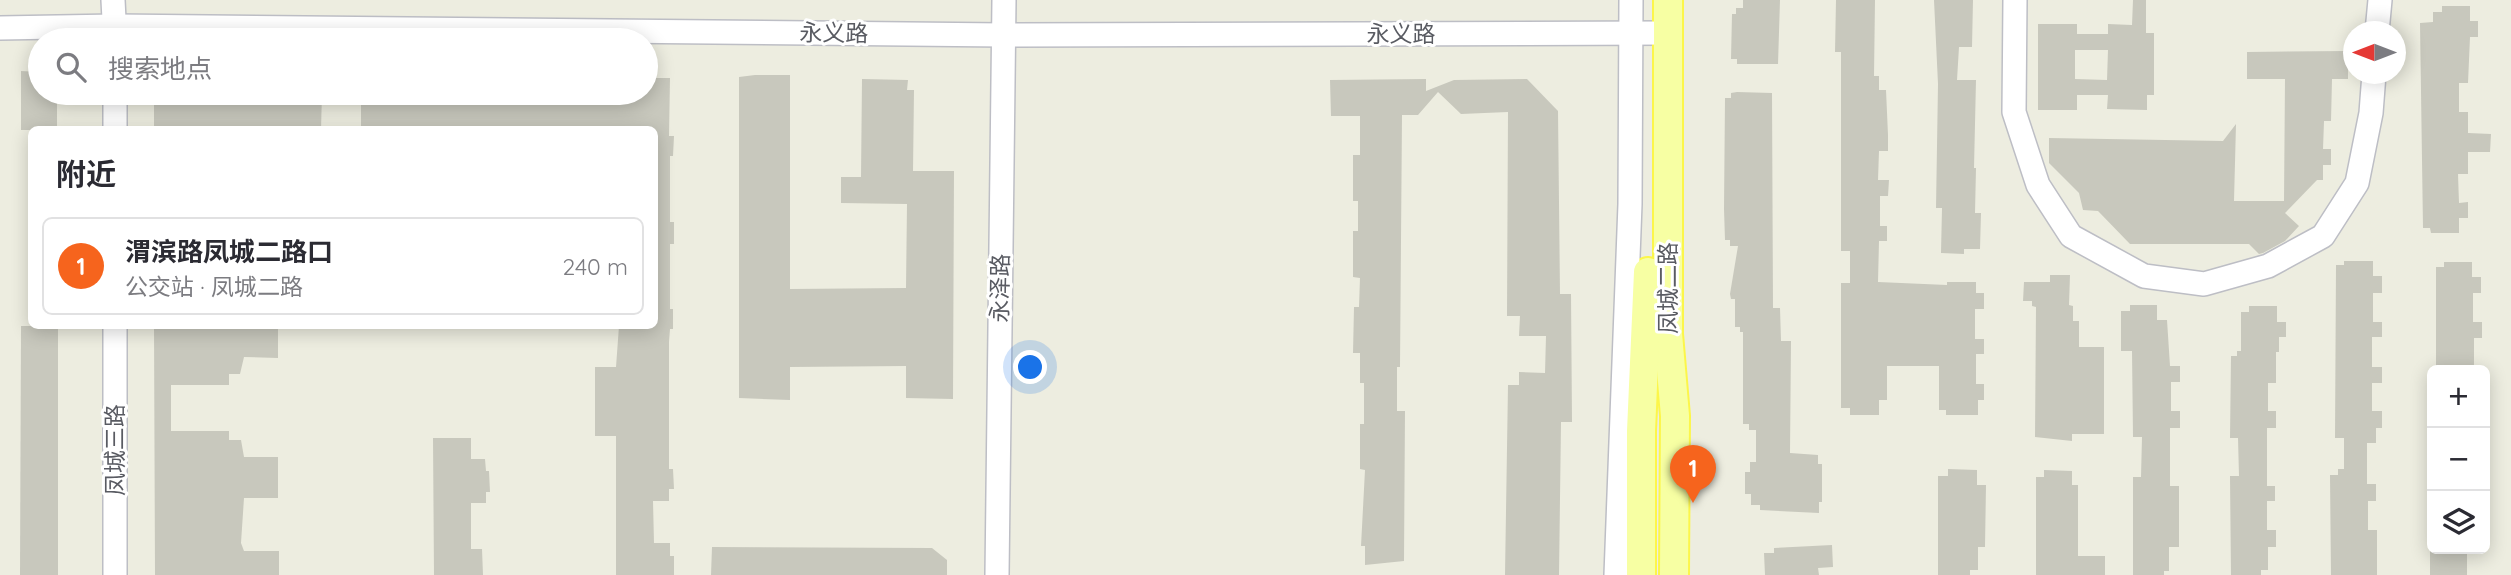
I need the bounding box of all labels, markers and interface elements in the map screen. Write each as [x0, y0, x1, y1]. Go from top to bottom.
street label: 永义路 [799, 17, 869, 48]
street label: 永义路 [1367, 19, 1436, 48]
north arrow [2343, 21, 2406, 84]
search box [28, 28, 658, 105]
icon: search [52, 48, 90, 86]
text: 搜索地点 [108, 52, 212, 85]
text: 附近 [56, 155, 116, 193]
text: 渭滨路凤城二路口 [125, 235, 333, 268]
street label: 凤城二路 [1653, 242, 1682, 334]
text: 1 [77, 252, 85, 281]
text: 240 m [563, 252, 628, 281]
street label: 永泽路 [984, 253, 1015, 323]
text: 公交站 · 凤城二路 [125, 272, 303, 301]
your location [1013, 350, 1047, 384]
map controls [2427, 365, 2490, 554]
button: + [2427, 365, 2490, 428]
street label: 凤城三路 [100, 404, 129, 496]
button: − [2427, 428, 2490, 491]
pin: 1 [1670, 445, 1716, 503]
button: layers [2427, 491, 2490, 554]

